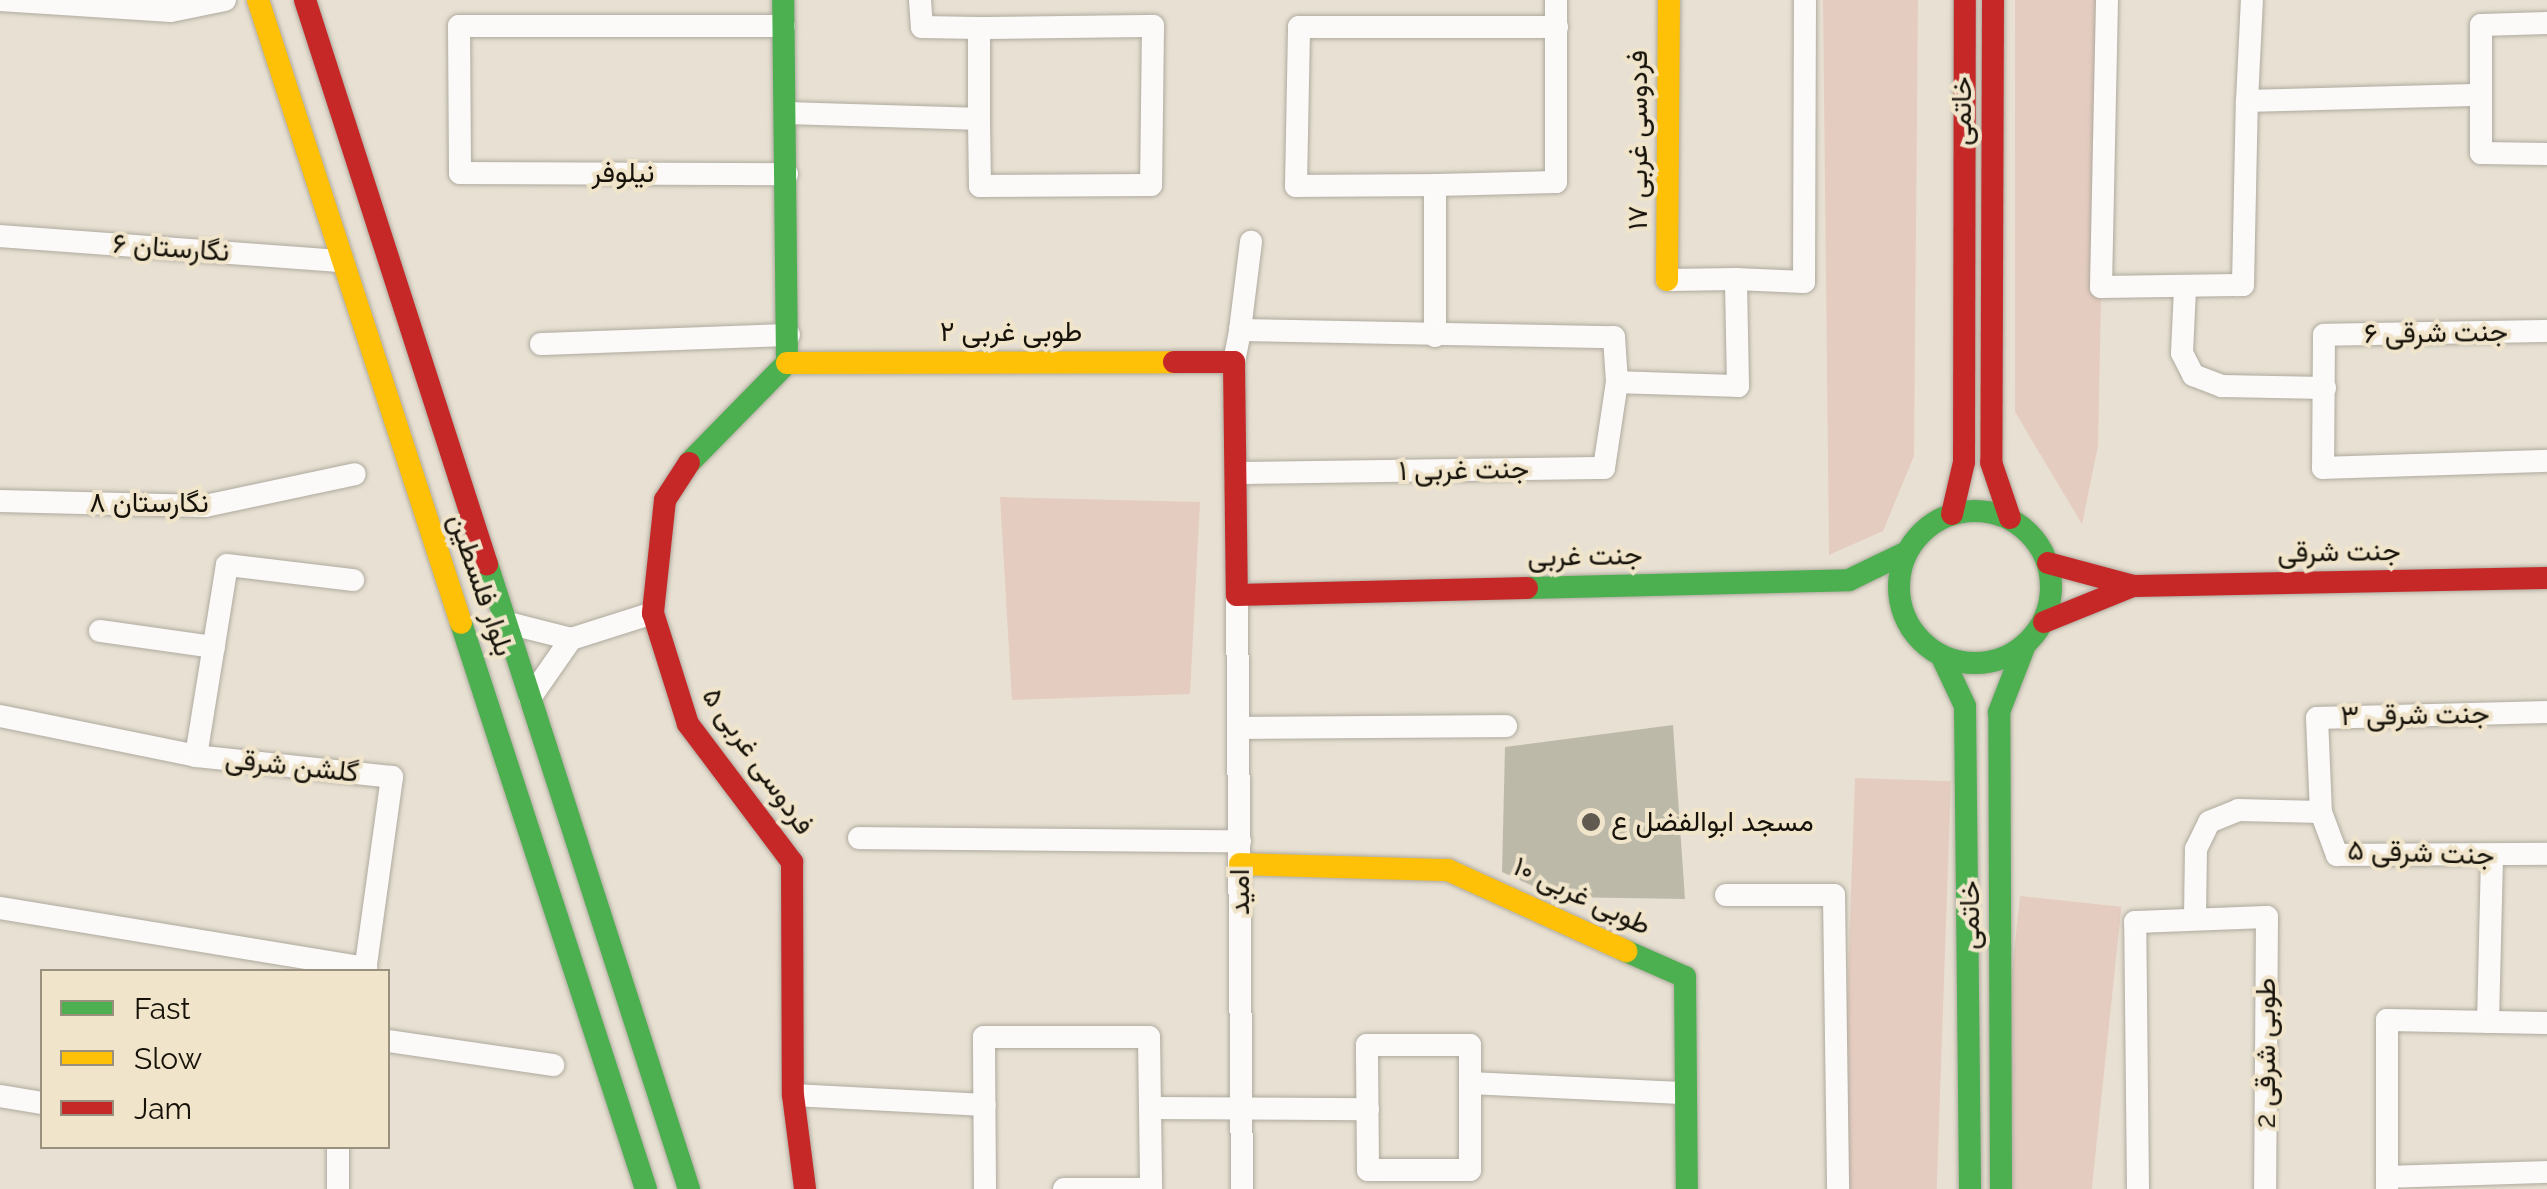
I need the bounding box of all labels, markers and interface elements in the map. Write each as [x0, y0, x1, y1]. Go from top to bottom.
street label: فردوسی غربی ۱۷ [1621, 50, 1655, 230]
street label: خاتمی [1945, 76, 1979, 146]
street label: نیلوفر [591, 156, 655, 190]
street label: نگارستان ۶ [112, 227, 230, 269]
street label: طوبی غربی ۲ [940, 315, 1082, 349]
street label: جنت شرقی ۶ [2364, 315, 2508, 351]
street label: جنت غربی ۱ [1399, 452, 1529, 488]
street label: نگارستان ۸ [89, 486, 209, 520]
street label: بلوار فلسطین [441, 509, 521, 661]
street label: جنت شرقی [2277, 534, 2401, 570]
street label: جنت غربی [1527, 538, 1643, 574]
street label: فردوسی غربی ۵ [695, 681, 821, 841]
street label: جنت شرقی ۳ [2340, 697, 2490, 733]
street label: گلشن شرقی [223, 742, 361, 790]
place label: مسجد ابوالفضل ع [1611, 805, 1814, 839]
marker: مسجد ابوالفضل ع [1580, 811, 1602, 833]
street label: جنت شرقی ۵ [2347, 834, 2495, 872]
street label: طوبی غربی ۱۰ [1508, 850, 1656, 942]
street label: امید [1223, 869, 1257, 915]
street label: خاتمی [1953, 880, 1987, 950]
legend [40, 969, 390, 1149]
street label: طوبی شرقی 2 [2249, 978, 2283, 1128]
text: Fast [134, 991, 191, 1026]
text: Slow [134, 1041, 202, 1076]
text: Jam [134, 1091, 192, 1126]

